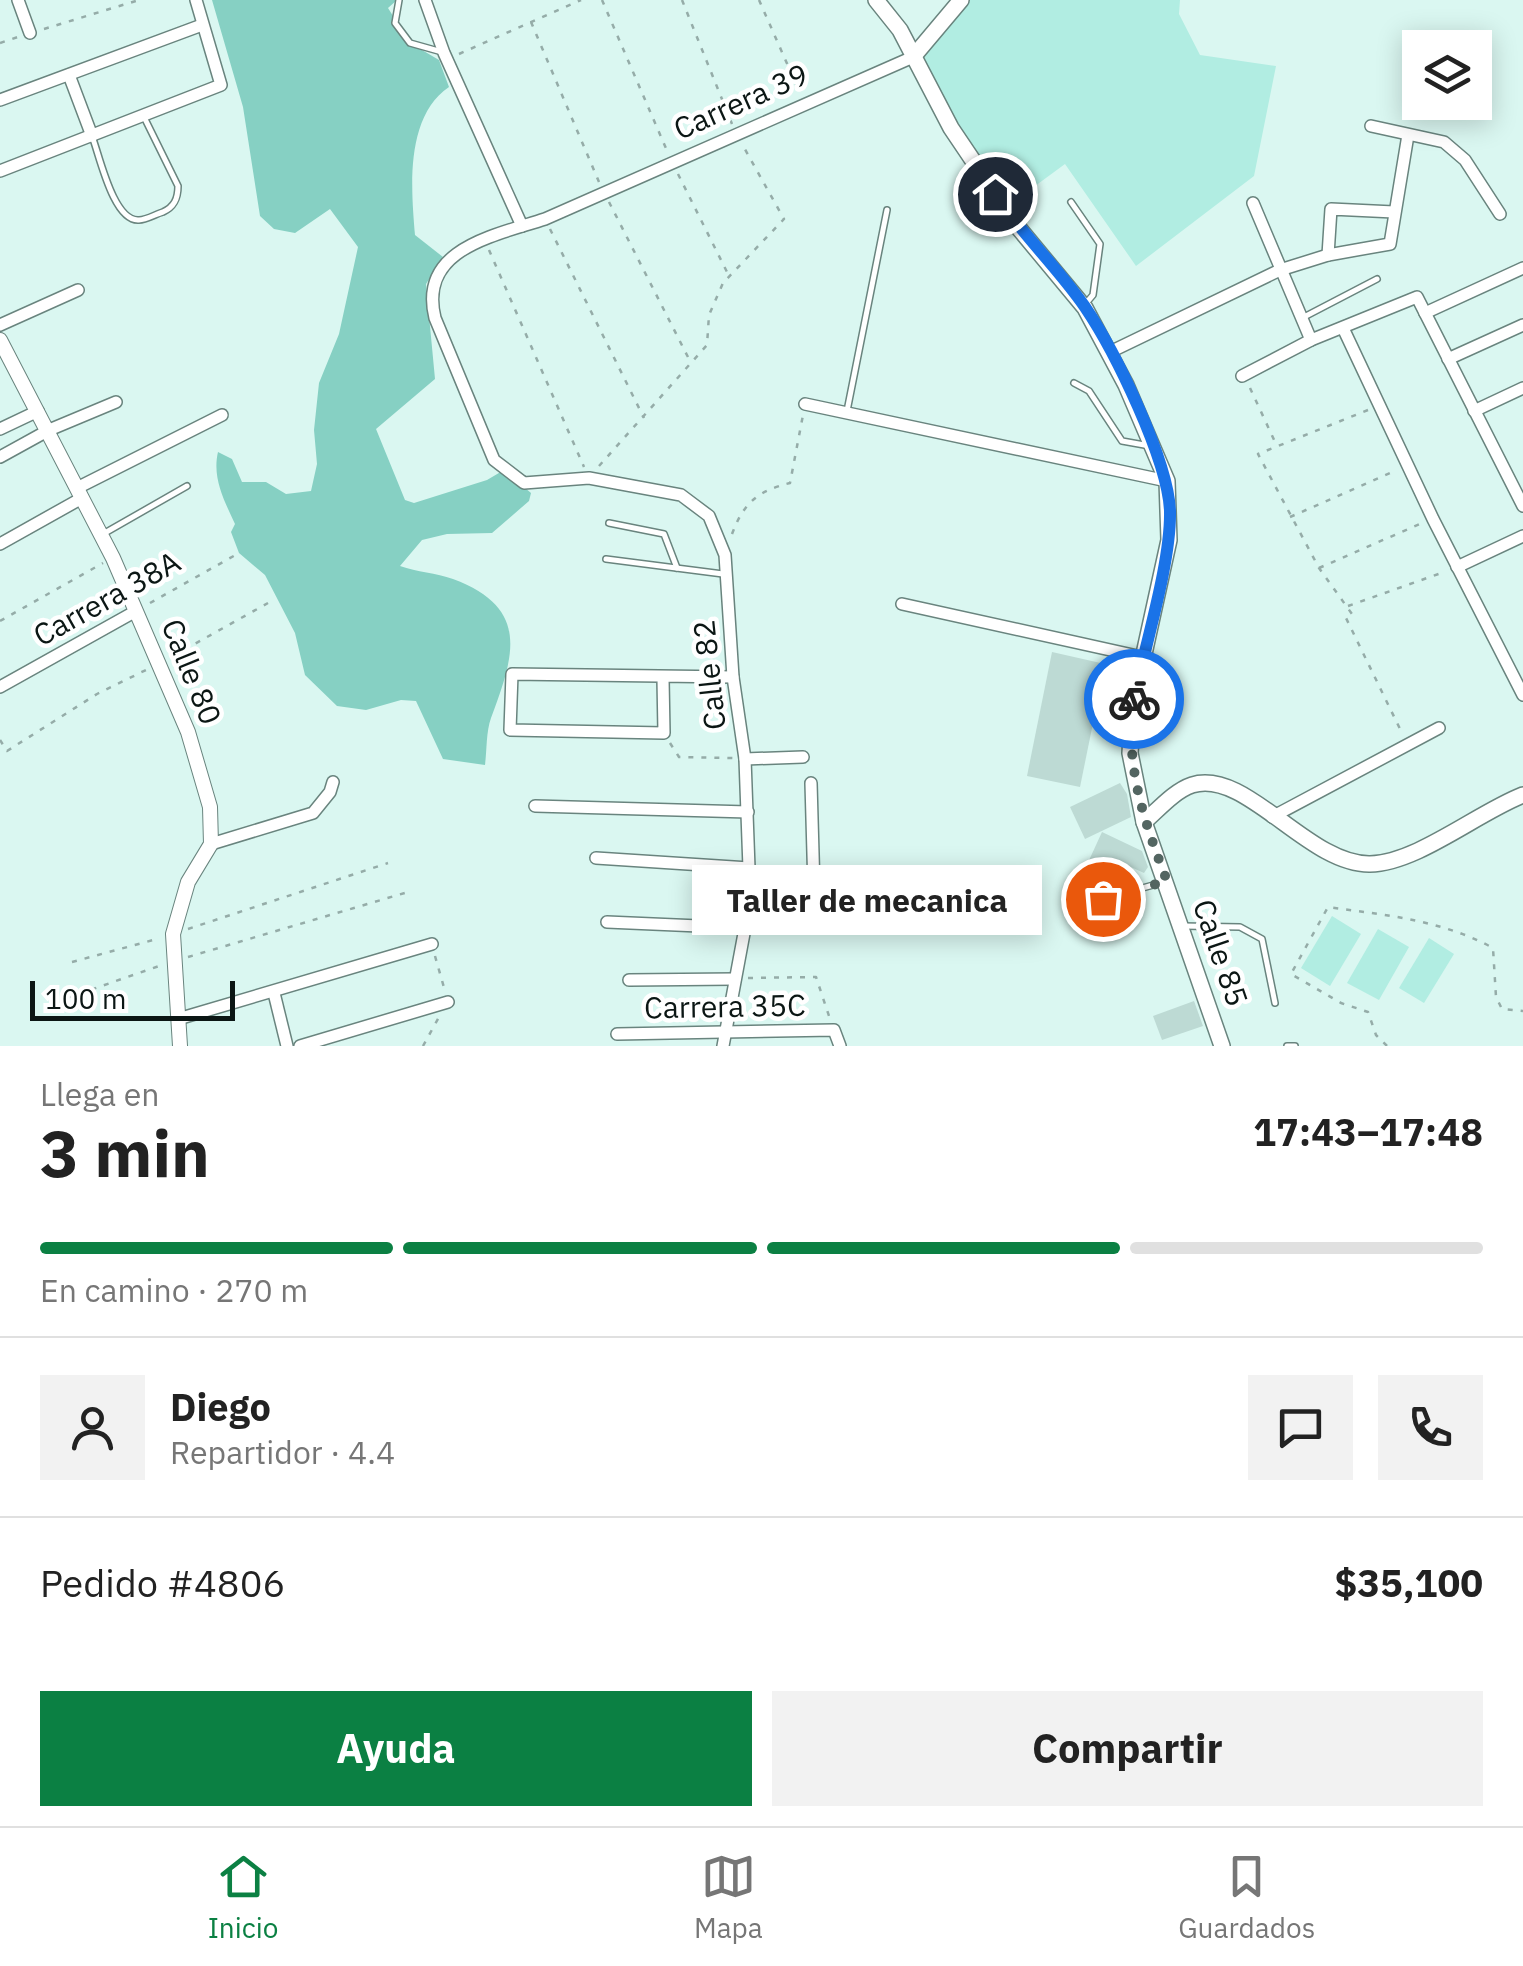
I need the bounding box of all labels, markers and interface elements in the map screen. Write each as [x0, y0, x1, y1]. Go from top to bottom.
map controls [1402, 30, 1492, 120]
button: layers [1402, 30, 1492, 120]
street label: Carrera 39 [667, 54, 814, 148]
pin [953, 152, 1038, 237]
icon: home [968, 167, 1023, 222]
street label: Carrera 38A [26, 541, 187, 654]
street label: Calle 80 [154, 613, 231, 730]
street label: Calle 82 [683, 618, 734, 732]
courier [1084, 649, 1184, 749]
icon: bike [1107, 672, 1162, 727]
pin [1061, 857, 1146, 942]
callout: Taller de mecanica [693, 864, 1043, 934]
icon: bag [1076, 872, 1131, 927]
text: Taller de mecanica [726, 879, 1008, 921]
street label: Calle 85 [1185, 894, 1258, 1011]
scale bar [30, 976, 235, 1020]
text: 100 m [45, 980, 126, 1017]
street label: Carrera 35C [644, 985, 806, 1026]
text: Llega en [40, 1073, 160, 1115]
text: 17:43–17:48 [1253, 1107, 1483, 1156]
text: 3 min [40, 1110, 210, 1195]
text: En camino · 270 m [40, 1269, 308, 1311]
button: person [40, 1375, 145, 1480]
button: chat [1248, 1375, 1353, 1480]
button: phone [1378, 1375, 1483, 1480]
text: Diego [170, 1382, 271, 1431]
text: Repartidor · 4.4 [170, 1431, 395, 1473]
text: Pedido #4806 [40, 1558, 285, 1607]
text: $35,100 [1334, 1558, 1483, 1607]
button: Ayuda [40, 1691, 752, 1806]
button: Compartir [772, 1691, 1483, 1806]
tab: Inicio [208, 1849, 279, 1946]
tab: Mapa [694, 1849, 763, 1946]
tab: Guardados [1178, 1849, 1315, 1946]

